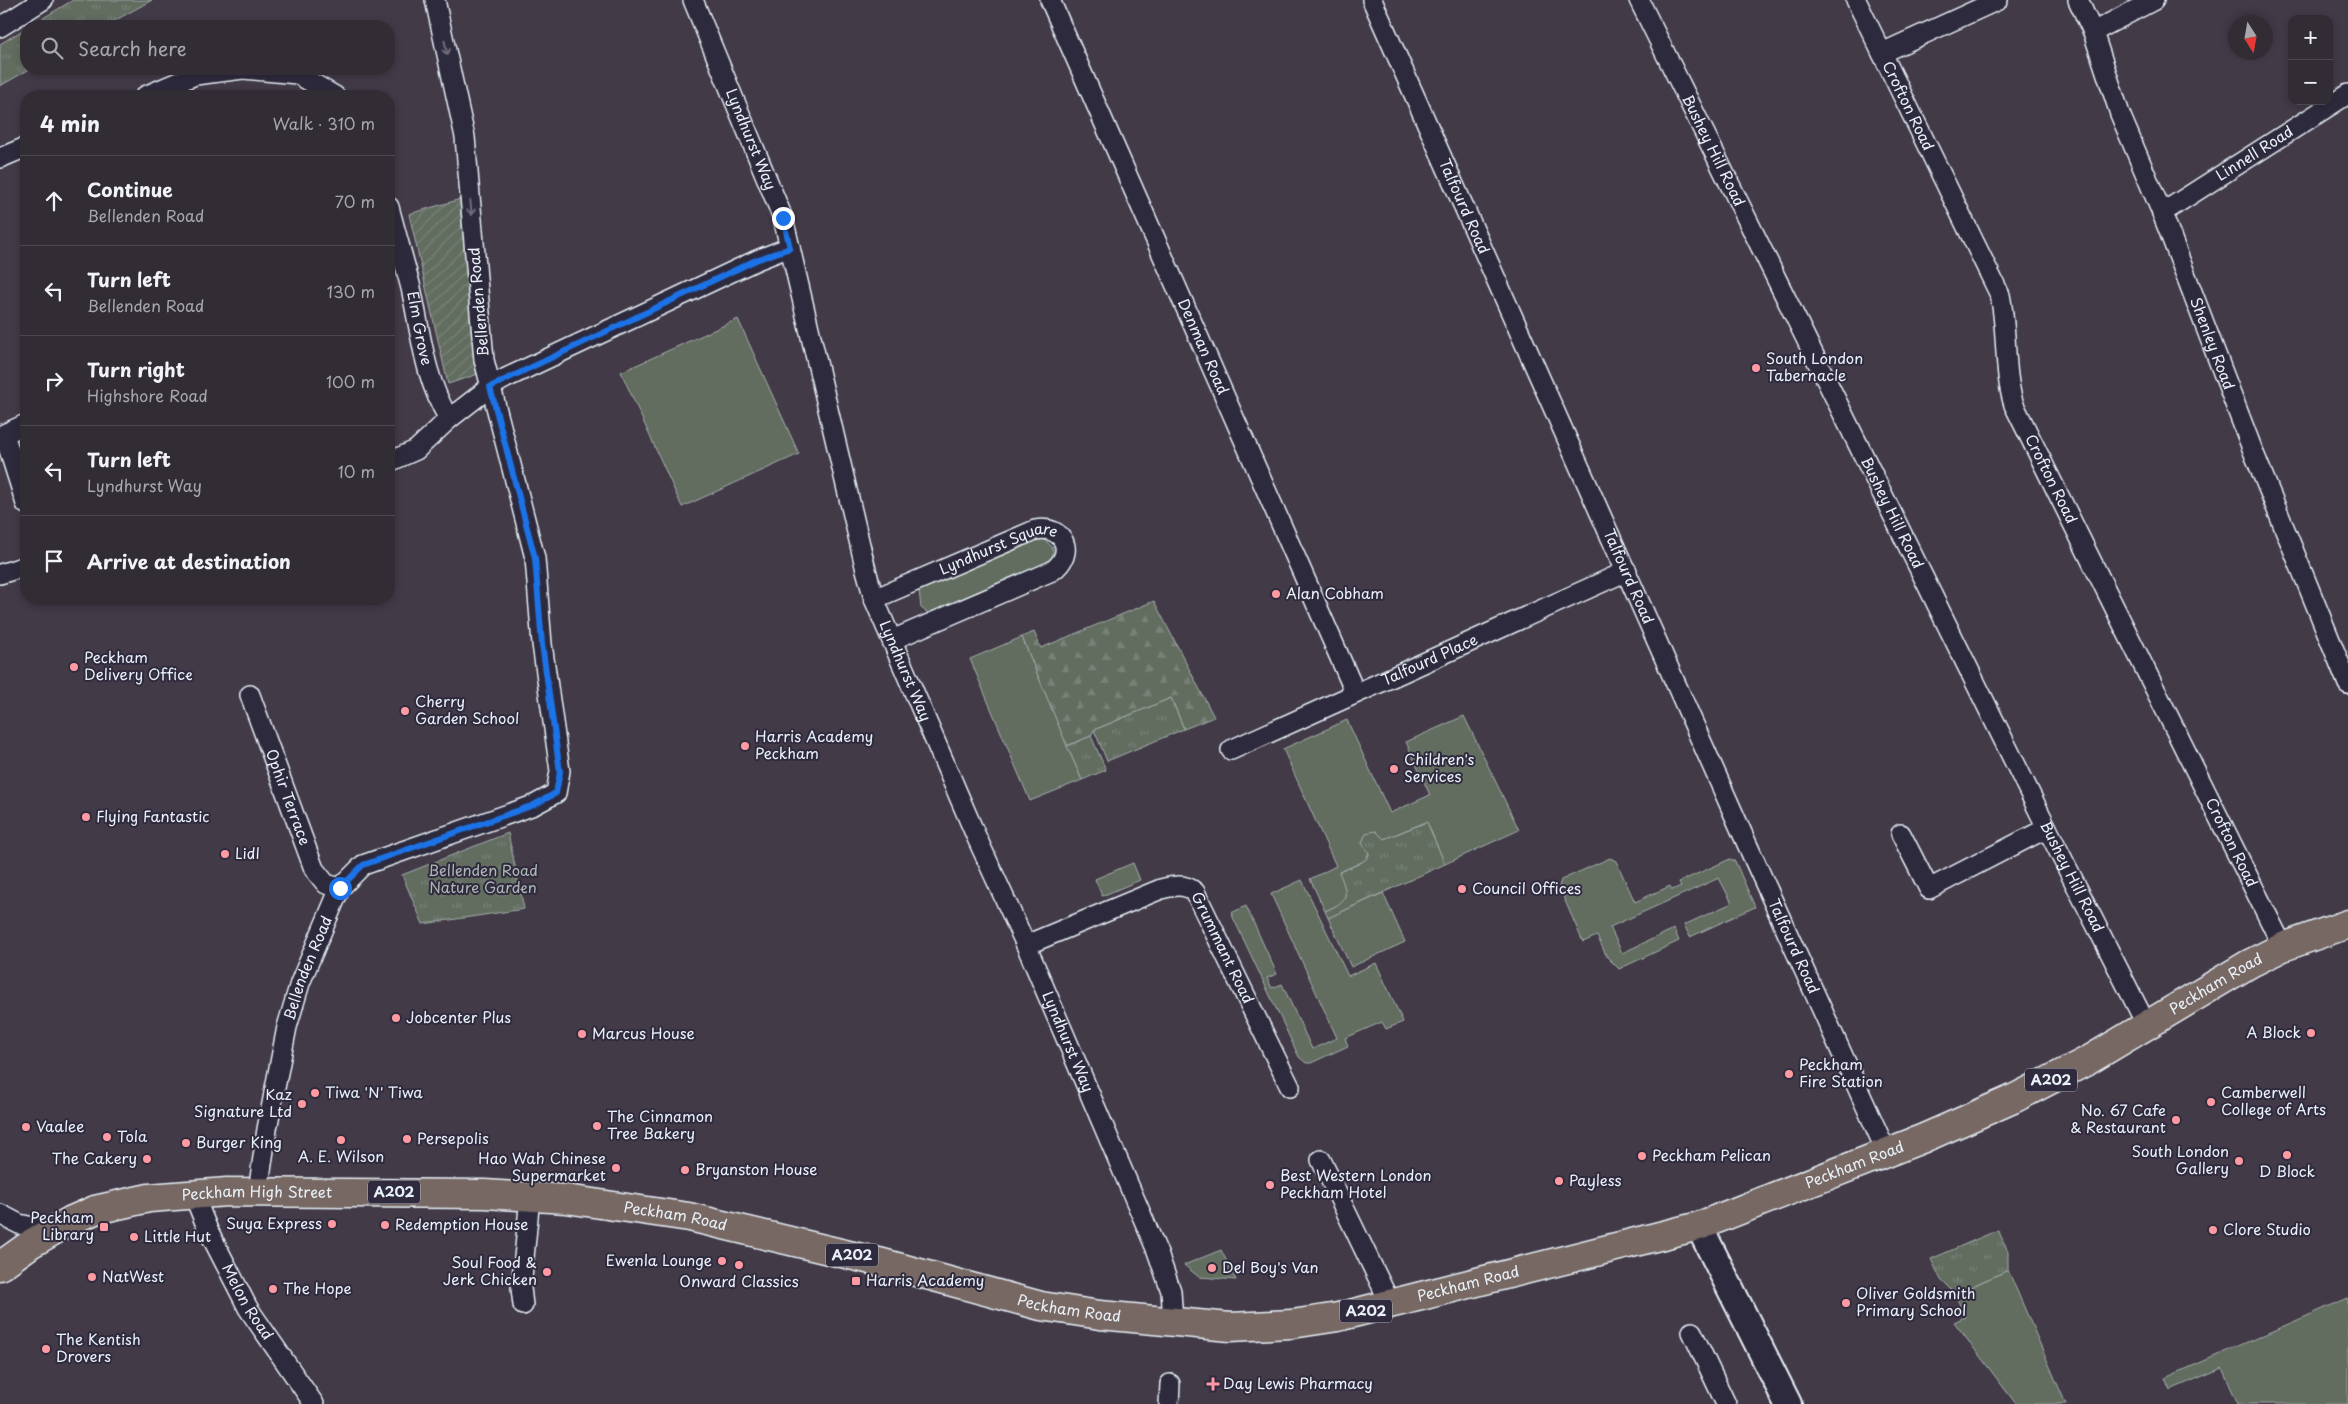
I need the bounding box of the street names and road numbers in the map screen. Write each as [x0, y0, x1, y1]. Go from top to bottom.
street label: Crofton Road [1877, 57, 1941, 154]
street label: Lyndhurst Way [721, 85, 783, 193]
street label: Bushey Hill Road [1677, 90, 1752, 210]
street label: Linnell Road [2211, 119, 2297, 186]
street label: Talfourd Road [1434, 155, 1496, 257]
street label: Bellenden Road [461, 246, 494, 358]
street label: Elm Grove [402, 289, 439, 367]
street label: Shenley Road [2185, 293, 2241, 393]
street label: Denman Road [1173, 294, 1236, 398]
street label: Crofton Road [2020, 430, 2084, 527]
street label: Bushey Hill Road [1856, 453, 1930, 572]
street label: Lyndhurst Square [935, 516, 1063, 580]
street label: Talfourd Road [1598, 525, 1661, 627]
street label: Lyndhurst Way [874, 616, 938, 725]
street label: Talfourd Place [1377, 627, 1481, 691]
street label: Ophir Terrace [261, 745, 317, 848]
street label: Crofton Road [2201, 793, 2264, 891]
street label: Bushey Hill Road [2035, 817, 2111, 936]
street label: Grummant Road [1186, 887, 1261, 1007]
street label: Talfourd Road [1763, 895, 1826, 997]
street label: Bellenden Road [277, 912, 337, 1023]
street label: Peckham Road [2164, 946, 2266, 1019]
street label: Lyndhurst Way [1037, 987, 1101, 1095]
road number: A202 [2025, 1068, 2077, 1092]
street label: Peckham Road [1801, 1134, 1907, 1194]
street label: Peckham High Street [181, 1179, 332, 1205]
road number: A202 [368, 1180, 420, 1204]
street label: Peckham Road [622, 1195, 730, 1236]
road number: A202 [826, 1244, 878, 1266]
street label: Melon Road [217, 1259, 280, 1344]
street label: Peckham Road [1414, 1259, 1522, 1307]
street label: Peckham Road [1015, 1287, 1122, 1327]
road number: A202 [1340, 1300, 1392, 1322]

